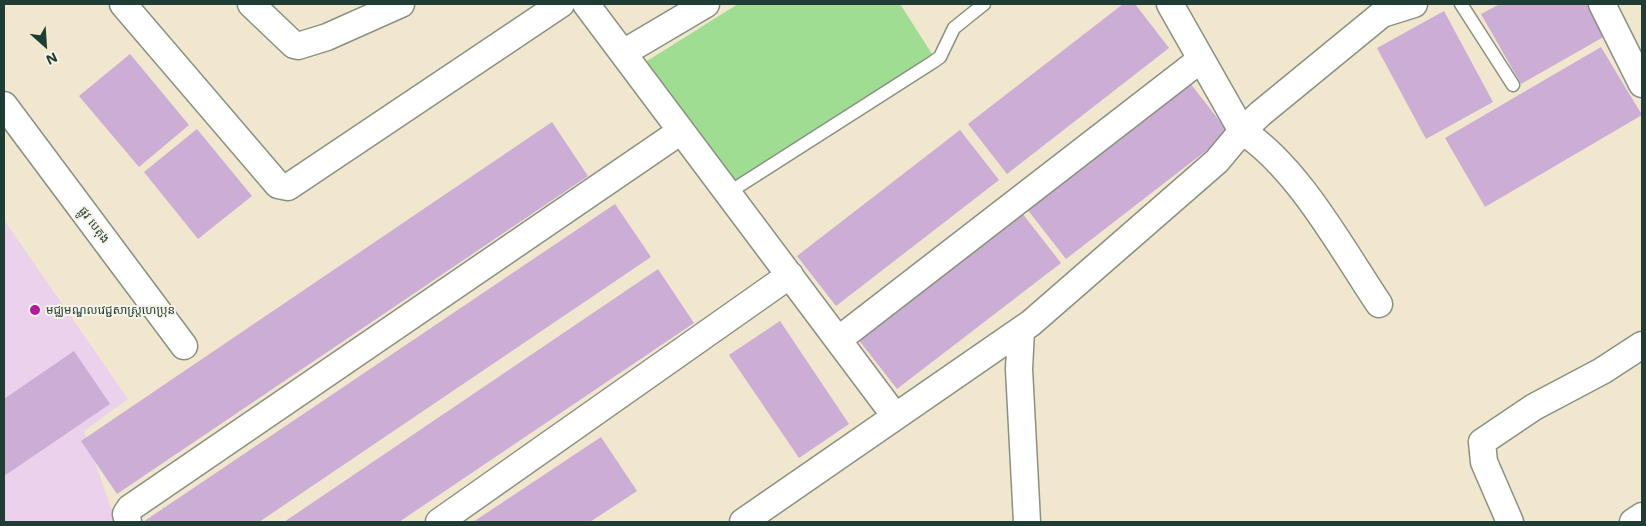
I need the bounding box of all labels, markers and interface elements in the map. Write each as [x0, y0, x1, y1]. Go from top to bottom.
north arrow [20, 20, 70, 70]
text: N [43, 48, 61, 70]
street label: ផ្លូវ បេតុង [76, 204, 112, 246]
marker: មជ្ឈមណ្ឌលវេជ្ជសាស្ត្រហេប្រុន [28, 303, 42, 317]
place label: មជ្ឈមណ្ឌលវេជ្ជសាស្ត្រហេប្រុន [46, 303, 175, 317]

